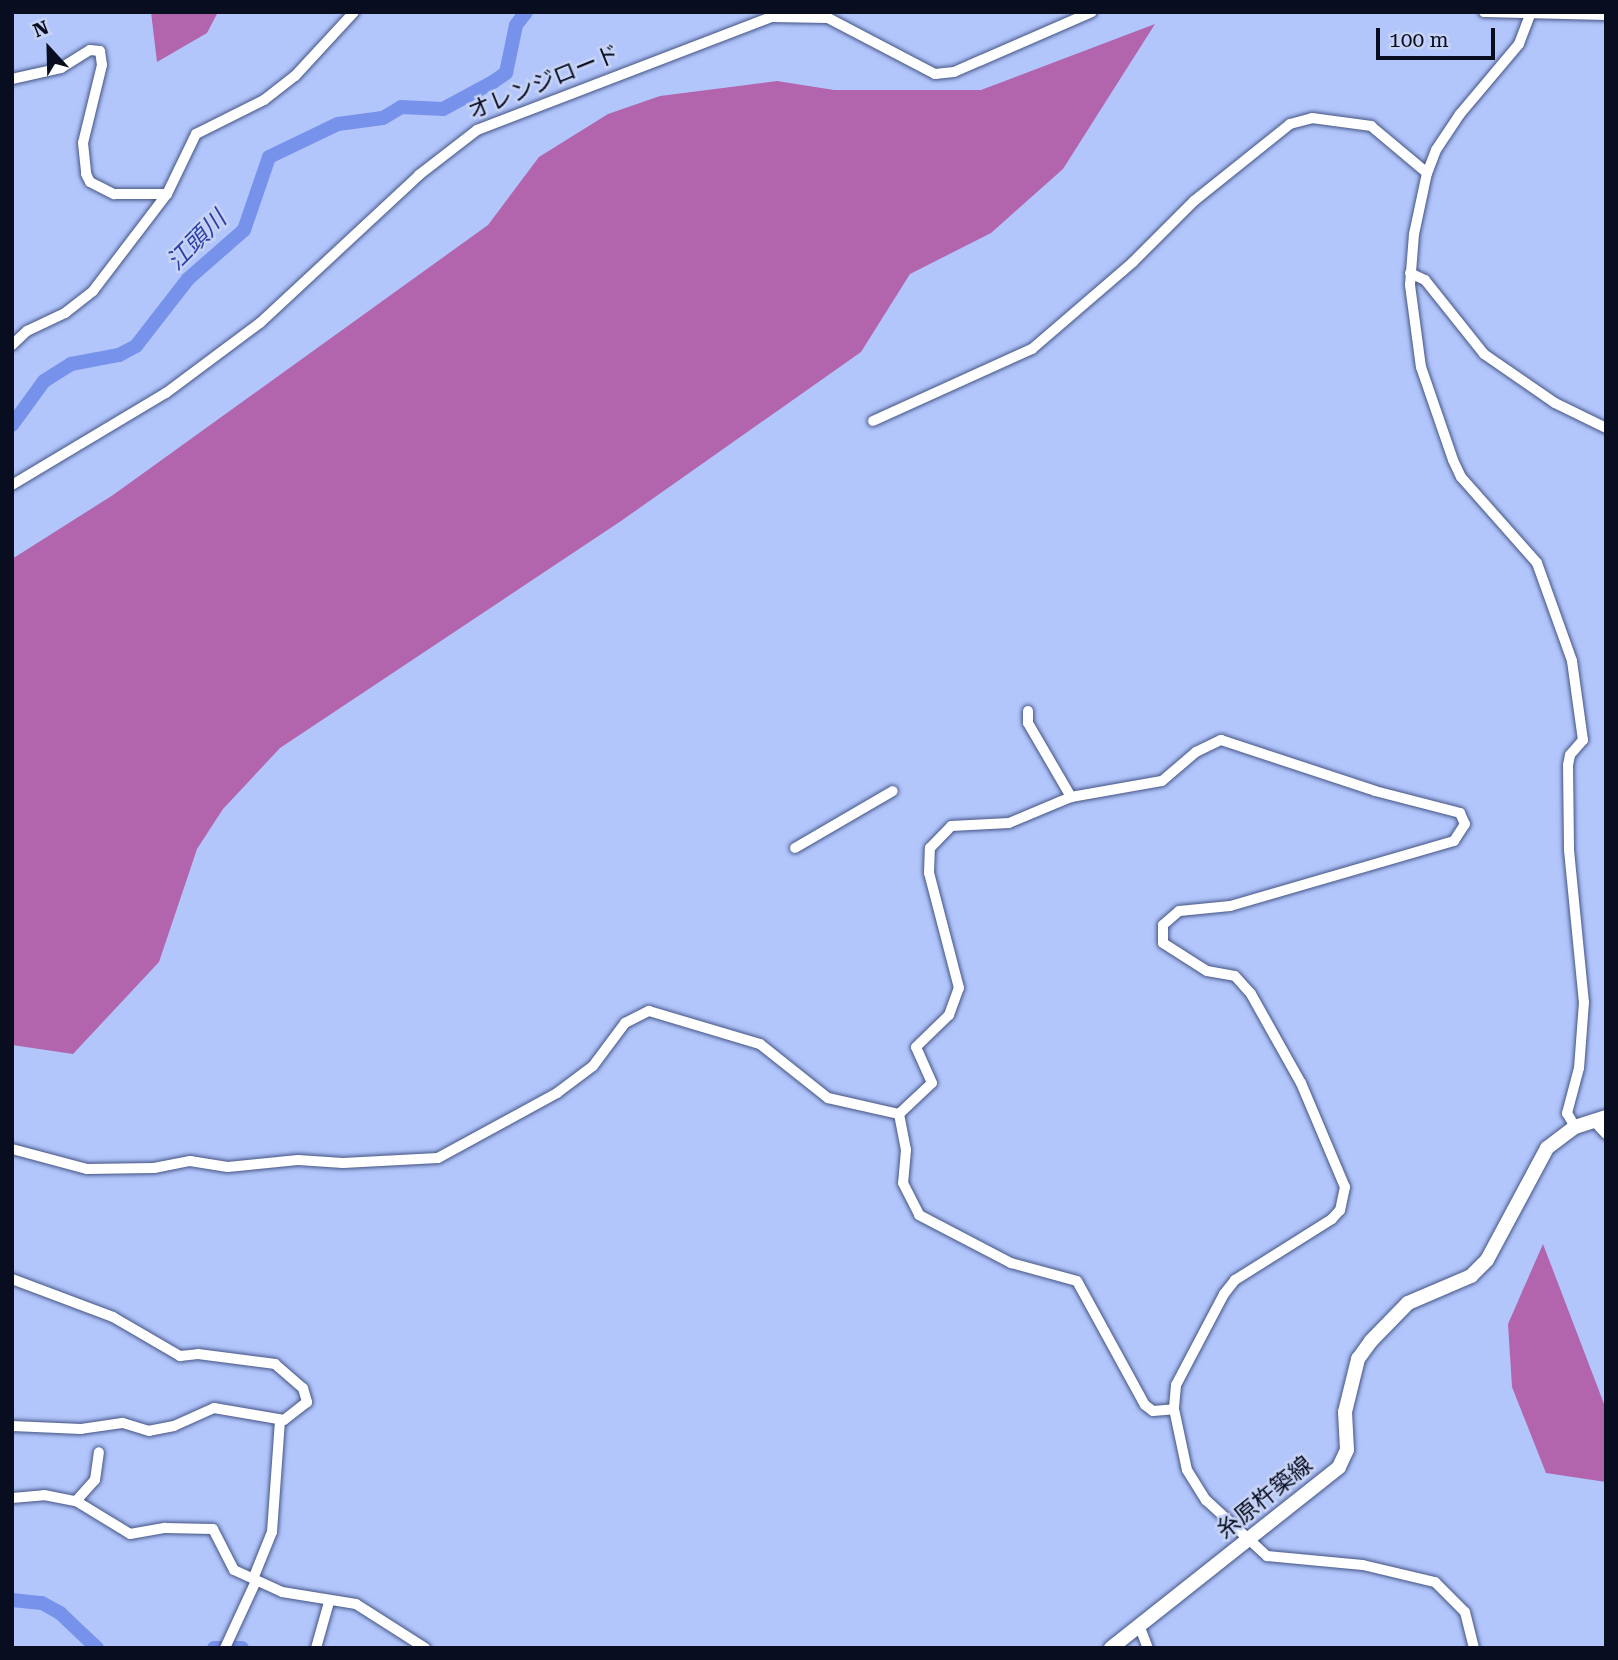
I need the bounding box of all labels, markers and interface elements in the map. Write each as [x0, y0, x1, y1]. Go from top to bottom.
north arrow [14, 14, 84, 84]
scale bar [1380, 14, 1499, 58]
text: N [30, 16, 52, 42]
text: 100 m [1389, 28, 1449, 52]
street label: オレンジロード [464, 40, 624, 126]
water label: 江頭川 [161, 205, 233, 277]
street label: 糸原杵築線 [1212, 1451, 1318, 1545]

